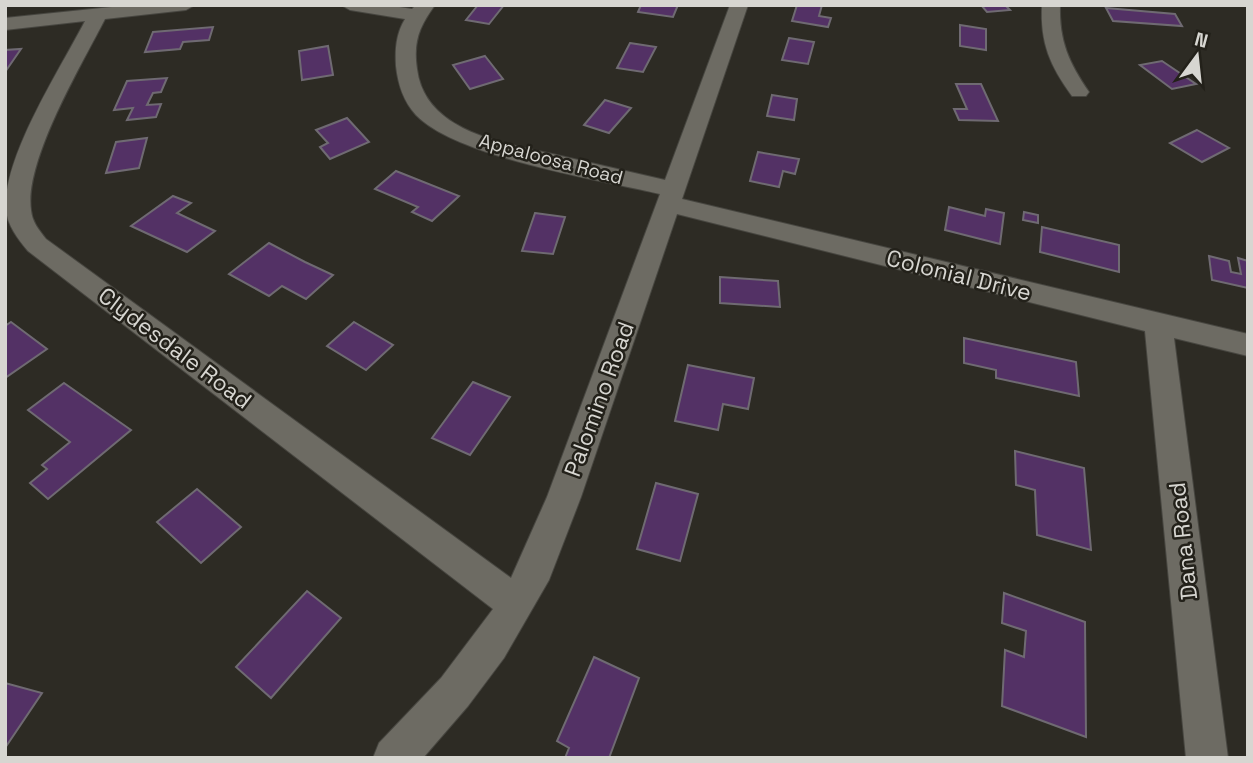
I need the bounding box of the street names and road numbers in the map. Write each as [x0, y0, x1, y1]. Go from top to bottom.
street label: Appaloosa Road [476, 128, 626, 190]
street label: Colonial Drive [883, 242, 1035, 308]
street label: Clydesdale Road [92, 280, 258, 416]
street label: Palomino Road [557, 317, 641, 481]
street label: Dana Road [1162, 481, 1204, 601]

